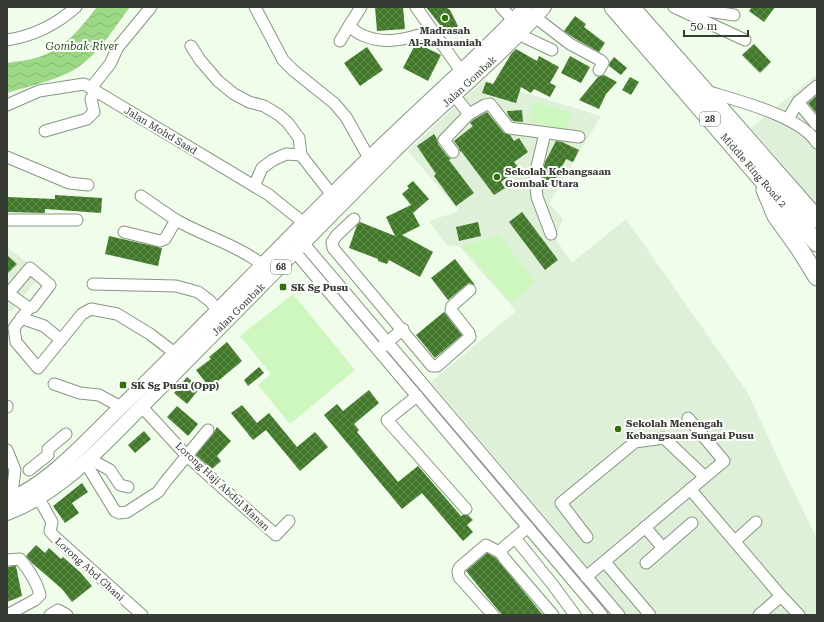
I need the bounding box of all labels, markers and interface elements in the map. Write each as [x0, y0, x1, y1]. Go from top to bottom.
scale bar [684, 12, 748, 38]
marker: Madrasah Al-Rahmaniah [440, 13, 450, 23]
text: 50 m [690, 19, 717, 33]
place label: Madrasah Al-Rahmaniah [408, 25, 482, 48]
water label: Gombak River [45, 40, 119, 53]
street label: Jalan Gombak [440, 53, 499, 109]
street label: Jalan Mohd Saad [122, 104, 199, 157]
road number: 28 [700, 112, 720, 126]
street label: Middle Ring Road 2 [719, 131, 789, 210]
place label: Sekolah Kebangsaan Gombak Utara [505, 166, 611, 189]
marker: Sekolah Kebangsaan Gombak Utara [492, 172, 502, 182]
road number: 68 [271, 260, 291, 274]
street label: Jalan Gombak [210, 280, 267, 338]
marker: SK Sg Pusu [278, 282, 288, 292]
place label: SK Sg Pusu [291, 282, 349, 293]
marker: SK Sg Pusu (Opp) [118, 380, 128, 390]
place label: SK Sg Pusu (Opp) [131, 380, 220, 391]
place label: Sekolah Menengah Kebangsaan Sungai Pusu [626, 418, 754, 441]
marker: Sekolah Menengah Kebangsaan Sungai Pusu [613, 424, 623, 434]
street label: Lorong Haji Abdul Manan [173, 440, 272, 533]
street label: Lorong Abd Ghani [53, 536, 126, 603]

